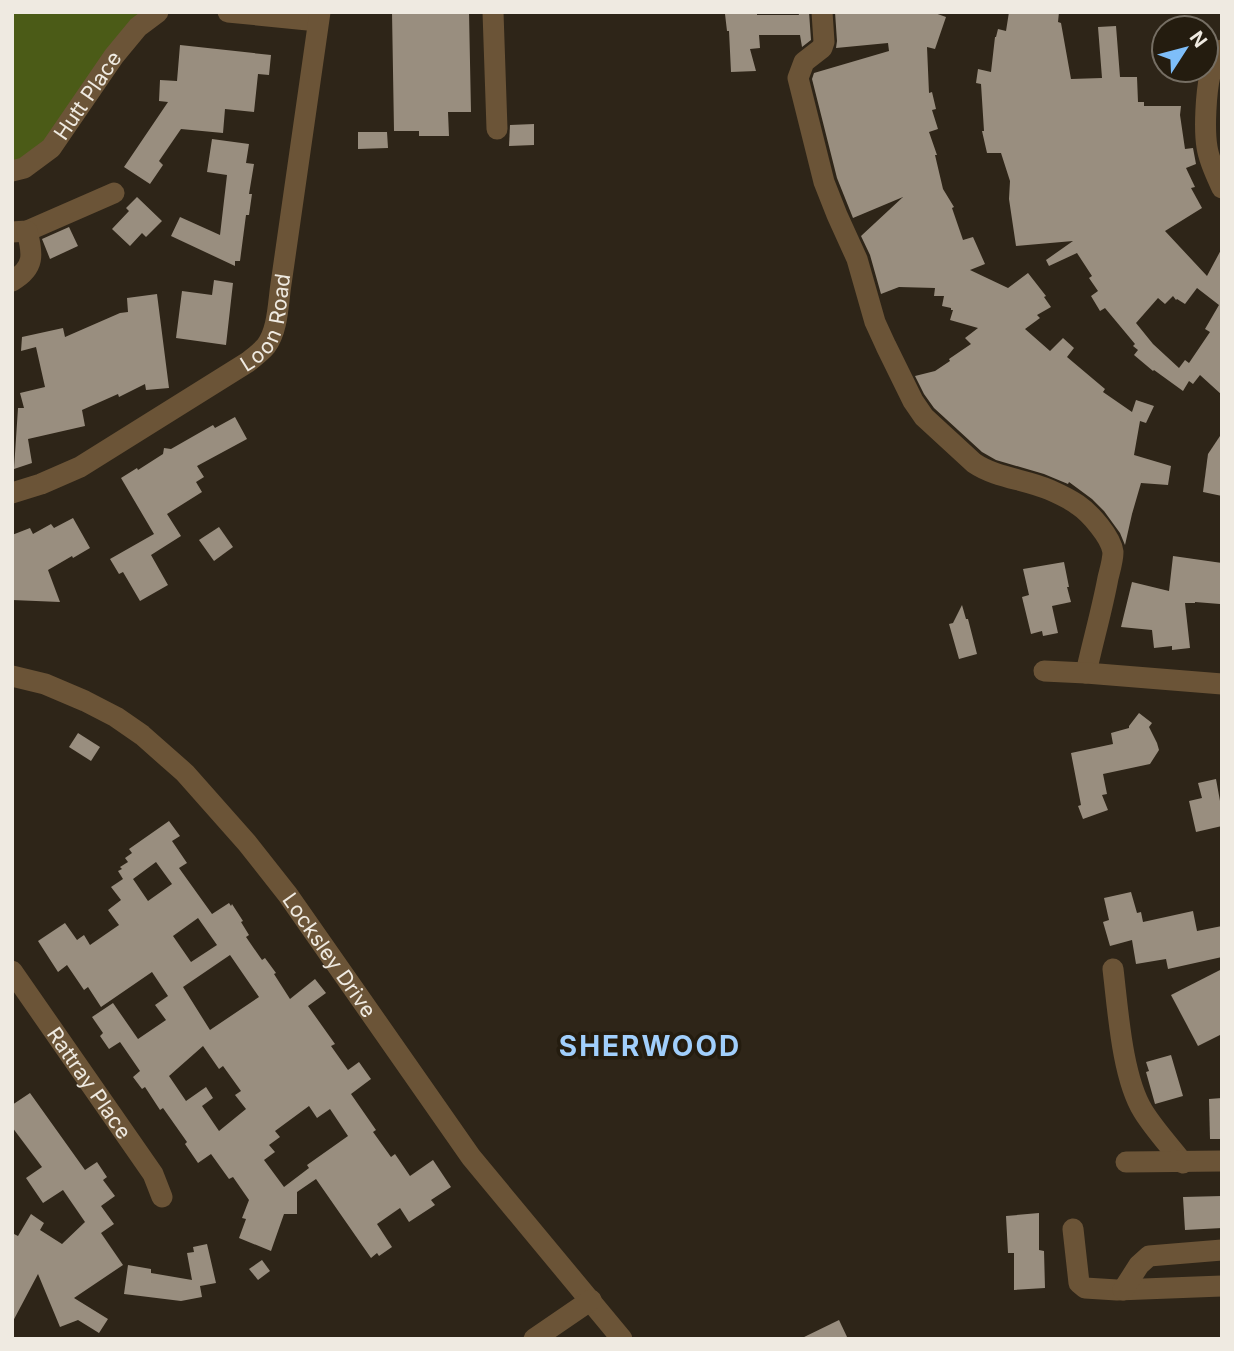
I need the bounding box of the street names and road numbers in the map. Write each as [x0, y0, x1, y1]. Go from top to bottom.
street label: Hutt Place [48, 46, 126, 144]
street label: Loon Road [235, 272, 295, 376]
street label: Locksley Drive [278, 888, 382, 1022]
street label: Rattray Place [42, 1022, 137, 1143]

